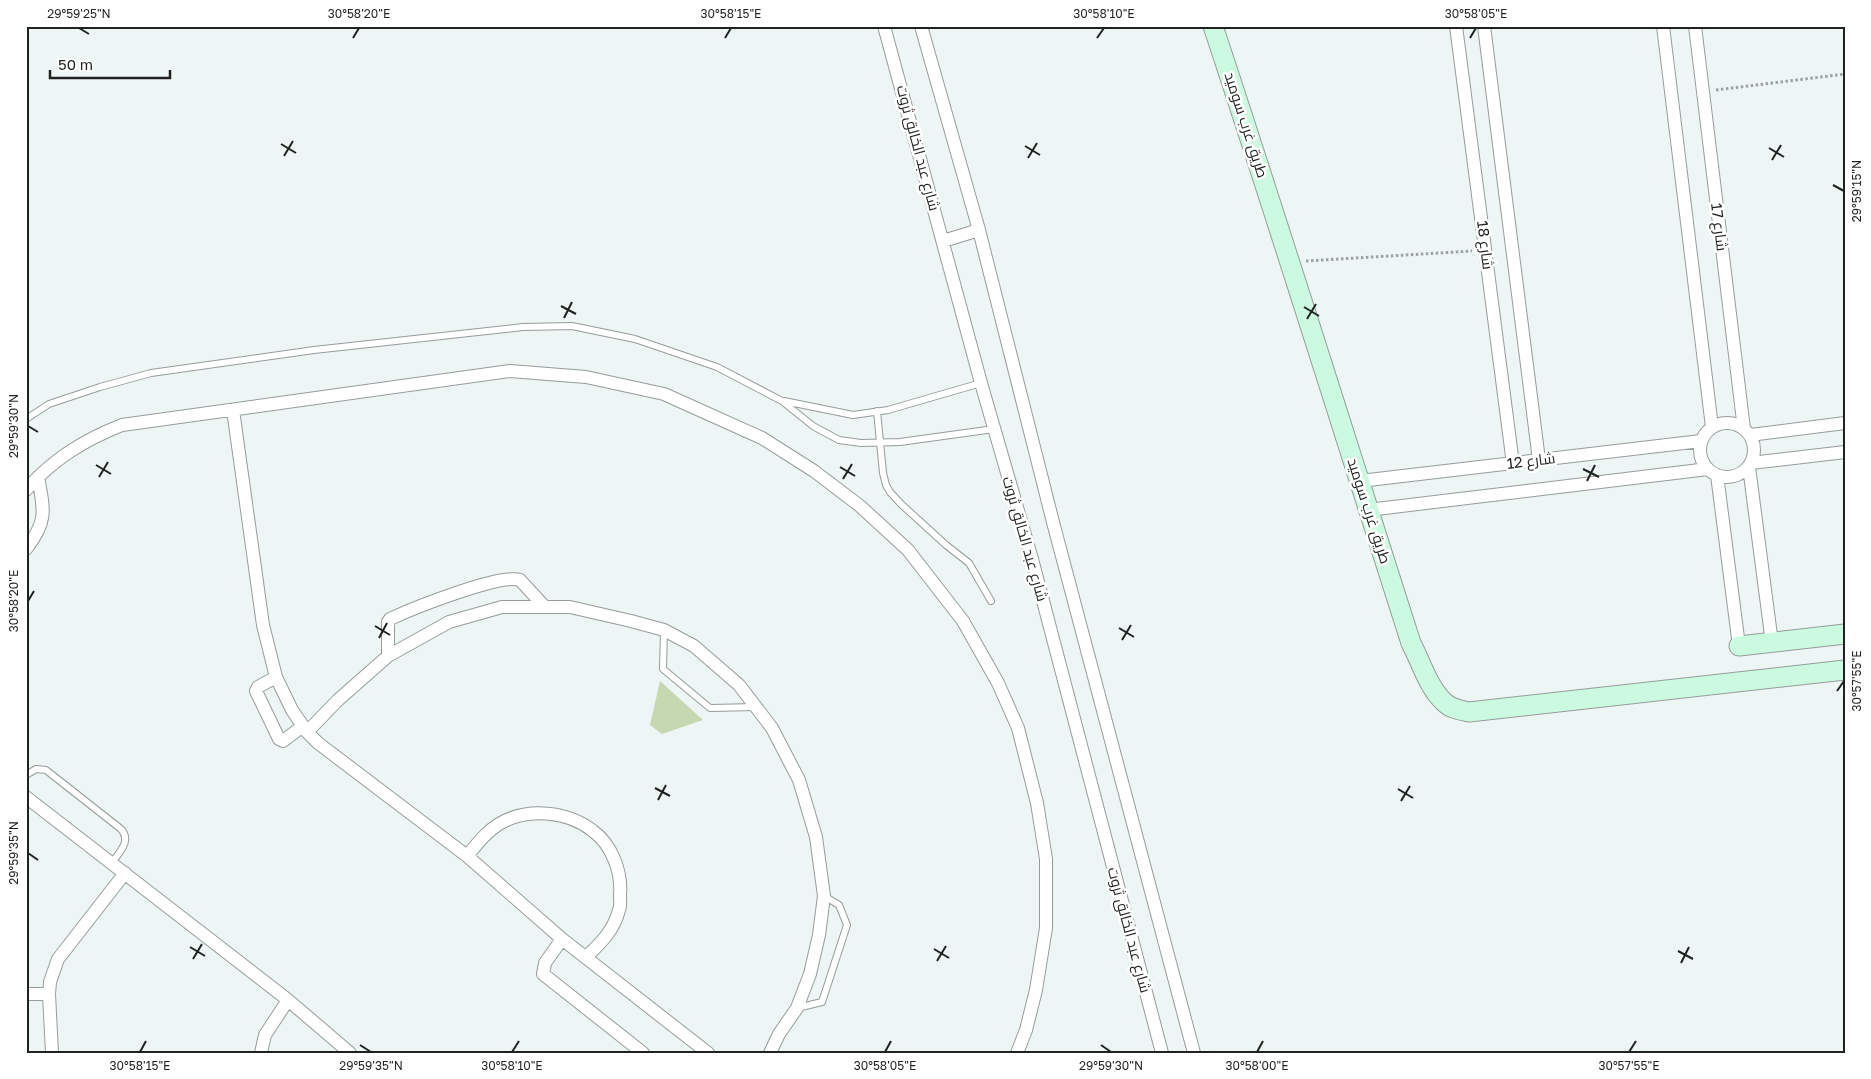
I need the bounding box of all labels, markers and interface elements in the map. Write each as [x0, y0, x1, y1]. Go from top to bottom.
text: 29°59'25"N [47, 6, 111, 21]
text: 30°58'20"E [328, 6, 390, 21]
text: 30°58'15"E [701, 6, 761, 21]
text: 30°58'10"E [1073, 6, 1135, 21]
text: 30°58'05"E [1445, 6, 1507, 21]
scale bar [50, 48, 170, 80]
text: 50 m [58, 55, 93, 73]
street label: طريق غرب سوميد [1219, 70, 1273, 180]
street label: شارع عبد الخالق ثروت [891, 83, 944, 213]
text: 29°59'15"N [1849, 160, 1864, 222]
street label: شارع 17 [1705, 202, 1732, 252]
street label: شارع 18 [1471, 219, 1498, 271]
text: 29°59'30"N [6, 394, 21, 458]
street label: شارع 12 [1506, 448, 1557, 475]
street label: طريق غرب سوميد [1342, 456, 1396, 566]
street label: شارع عبد الخالق ثروت [997, 474, 1052, 604]
text: 30°58'20"E [6, 570, 21, 632]
text: 30°57'55"E [1849, 650, 1864, 712]
text: 29°59'35"N [6, 821, 21, 885]
street label: شارع عبد الخالق ثروت [1102, 865, 1155, 995]
text: 30°58'15"E [110, 1058, 170, 1073]
text: 29°59'35"N [339, 1058, 403, 1073]
text: 30°58'10"E [481, 1058, 543, 1073]
text: 30°58'05"E [854, 1058, 916, 1073]
text: 29°59'30"N [1079, 1058, 1143, 1073]
text: 30°58'00"E [1226, 1058, 1288, 1073]
text: 30°57'55"E [1598, 1058, 1660, 1073]

